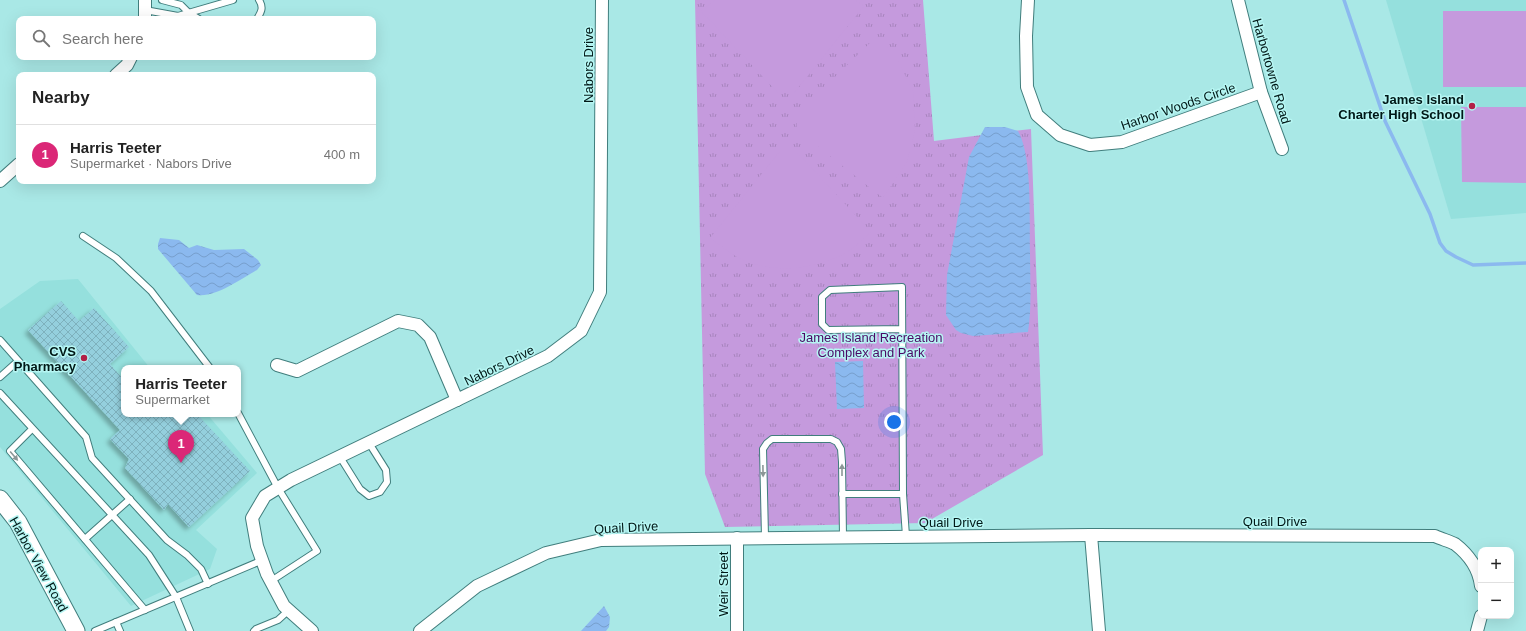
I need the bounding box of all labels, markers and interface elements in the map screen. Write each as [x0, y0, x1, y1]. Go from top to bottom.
search box [16, 16, 376, 60]
street label: Harbortowne Road [1249, 17, 1294, 126]
icon: search [30, 27, 52, 49]
street label: Nabors Drive [581, 27, 596, 103]
text: Search here [62, 30, 144, 47]
street label: Harbor Woods Circle [1119, 80, 1238, 133]
text: Nearby [32, 88, 90, 107]
place label: James Island Charter High School [1338, 92, 1464, 122]
marker: James Island Charter High School [1467, 101, 1477, 111]
text: Harris Teeter [70, 139, 161, 156]
text: 1 [41, 147, 49, 162]
text: 400 m [324, 147, 360, 162]
text: Supermarket · Nabors Drive [70, 156, 232, 171]
park label: James Island Recreation Complex and Park [799, 330, 943, 360]
street label: Nabors Drive [462, 342, 537, 389]
place label: CVS Pharmacy [14, 344, 77, 374]
marker: CVS Pharmacy [79, 353, 89, 363]
popup [121, 365, 241, 417]
text: Harris Teeter [135, 375, 227, 392]
text: Supermarket [135, 392, 210, 407]
your location [884, 412, 904, 432]
pin: 1 [168, 430, 194, 463]
one-way arrow [10, 451, 19, 462]
one-way arrow [839, 463, 845, 476]
one-way arrow [760, 465, 766, 478]
street label: Harbor View Road [6, 514, 71, 614]
street label: Quail Drive [1243, 514, 1307, 529]
street label: Quail Drive [919, 515, 983, 530]
street label: Quail Drive [594, 518, 659, 537]
map controls [1478, 547, 1514, 619]
button: + [1478, 547, 1514, 583]
street label: Weir Street [716, 551, 731, 616]
button: − [1478, 583, 1514, 619]

